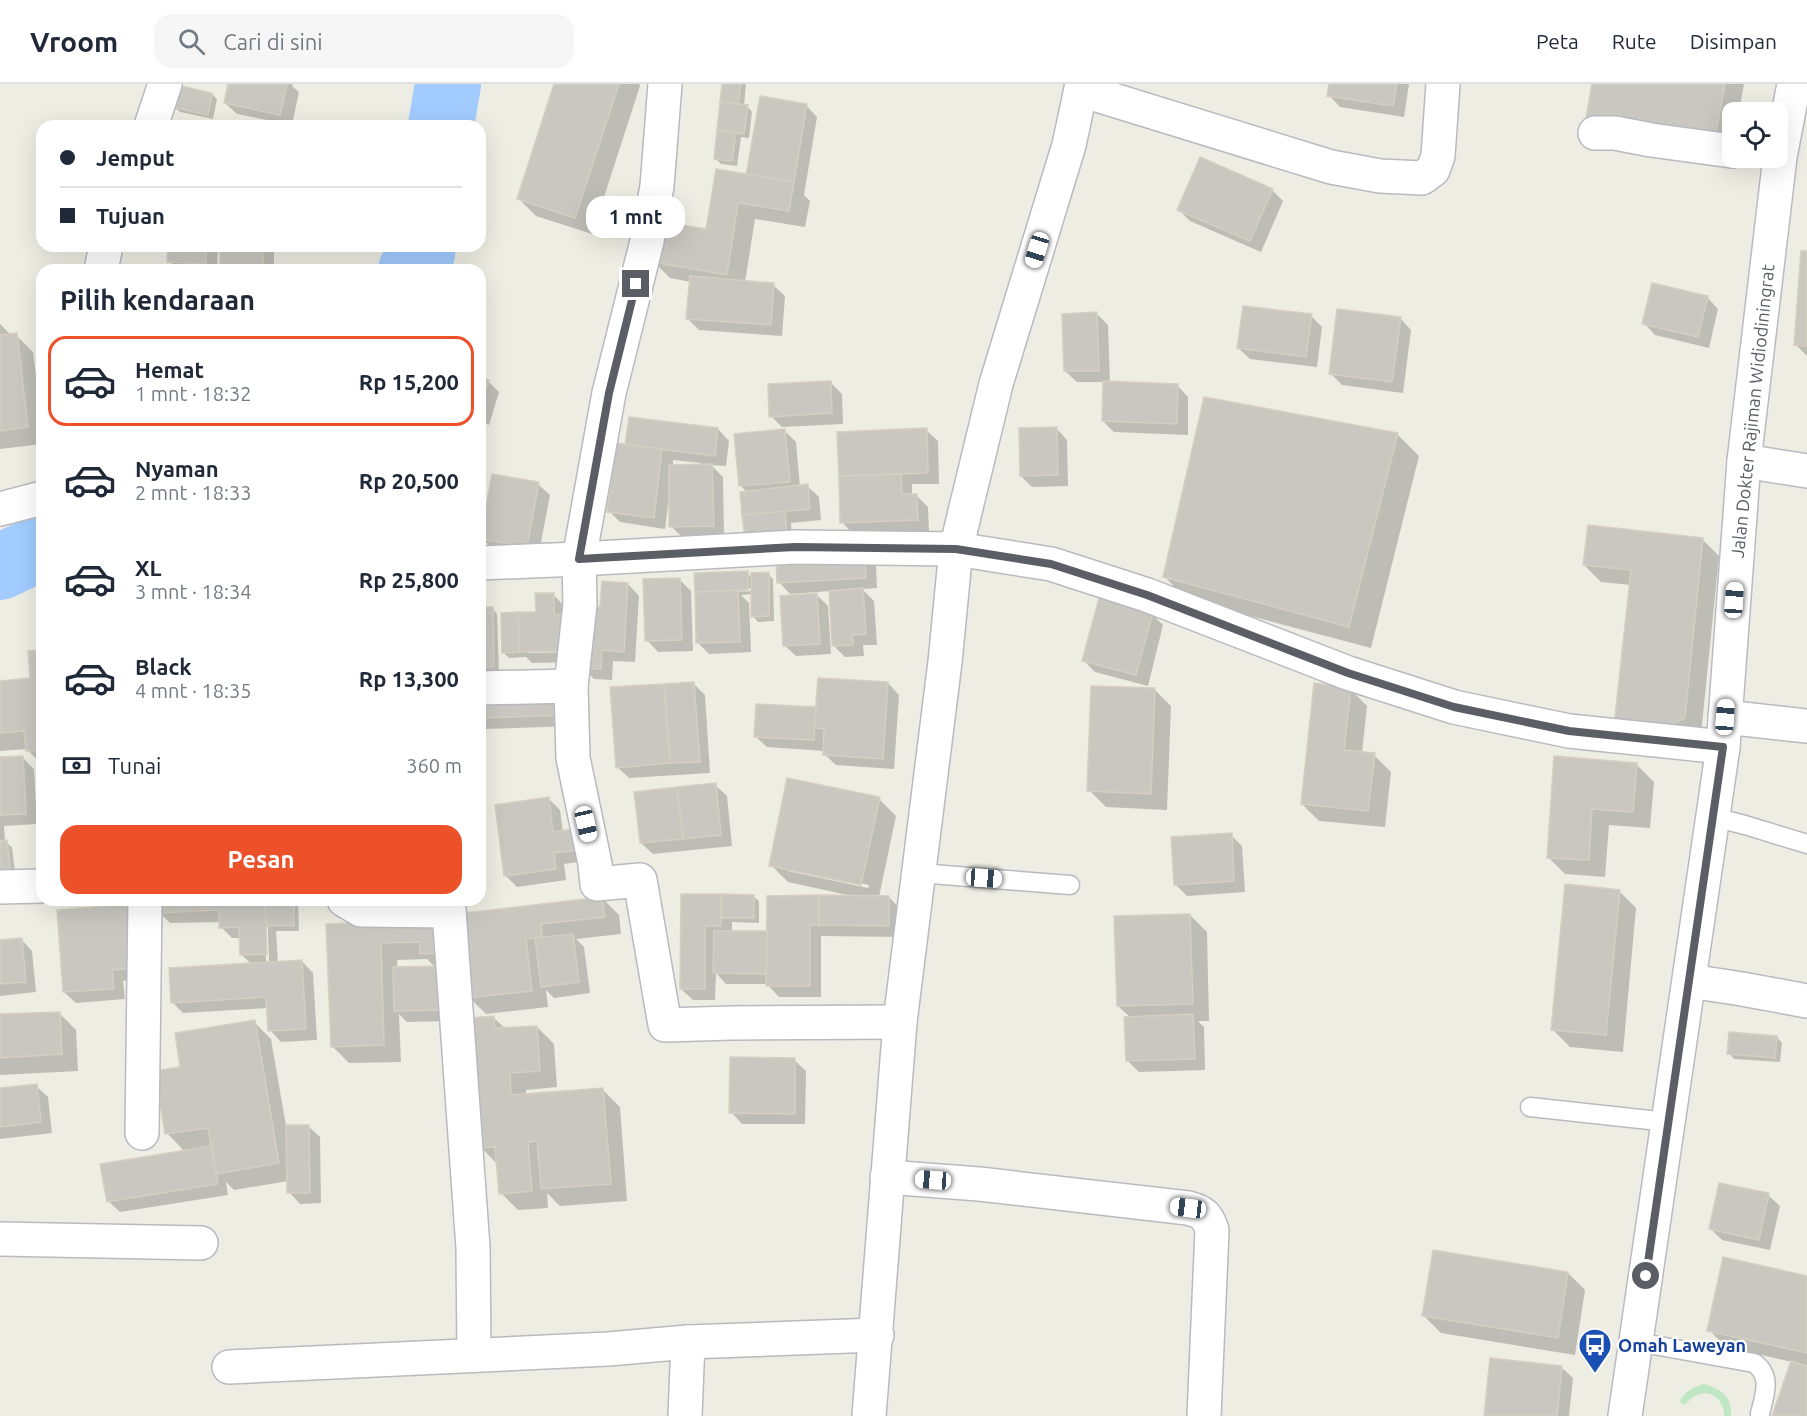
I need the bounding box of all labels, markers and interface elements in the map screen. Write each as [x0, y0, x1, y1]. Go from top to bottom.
search box [154, 14, 574, 68]
icon: search [175, 25, 208, 58]
text: Vroom [30, 26, 118, 57]
text: Cari di sini [223, 29, 323, 54]
text: Peta [1536, 29, 1579, 53]
text: Rute [1612, 29, 1657, 53]
text: Disimpan [1690, 29, 1777, 53]
map controls [1722, 102, 1788, 168]
button: locate [1722, 102, 1788, 168]
text: Jemput [96, 145, 175, 170]
callout: 1 mnt [586, 197, 686, 239]
text: Tujuan [96, 203, 165, 228]
text: 1 mnt [609, 205, 662, 228]
car [1023, 230, 1051, 270]
street label: Jalan Dokter Rajiman Widiodiningrat [1727, 263, 1777, 559]
route end [622, 270, 649, 297]
text: Pilih kendaraan [60, 285, 255, 315]
icon: car [63, 354, 117, 408]
text: Hemat [135, 357, 204, 382]
text: Rp 15,200 [359, 369, 459, 394]
text: 1 mnt · 18:32 [135, 382, 252, 405]
icon: car [63, 453, 117, 507]
text: Nyaman [135, 456, 219, 481]
text: Rp 20,500 [359, 468, 459, 493]
text: 2 mnt · 18:33 [135, 481, 252, 504]
icon: car [63, 552, 117, 606]
text: XL [135, 555, 162, 580]
text: Rp 25,800 [359, 567, 459, 592]
text: 3 mnt · 18:34 [135, 580, 252, 603]
car [1724, 581, 1744, 619]
icon: car [63, 651, 117, 705]
text: Black [135, 654, 192, 679]
text: Rp 13,300 [359, 666, 459, 691]
text: 4 mnt · 18:35 [135, 679, 252, 702]
car [1715, 698, 1735, 736]
icon: cash [60, 749, 93, 782]
text: Tunai [108, 753, 161, 778]
text: 360 m [406, 754, 462, 777]
car [573, 804, 599, 844]
button: Pesan [60, 825, 462, 894]
car [965, 868, 1003, 888]
car [914, 1170, 952, 1190]
car [1169, 1197, 1207, 1219]
route start [1632, 1262, 1659, 1289]
bus stop icon: Omah Laweyan [1577, 1327, 1613, 1374]
place label: Omah Laweyan [1618, 1335, 1746, 1355]

